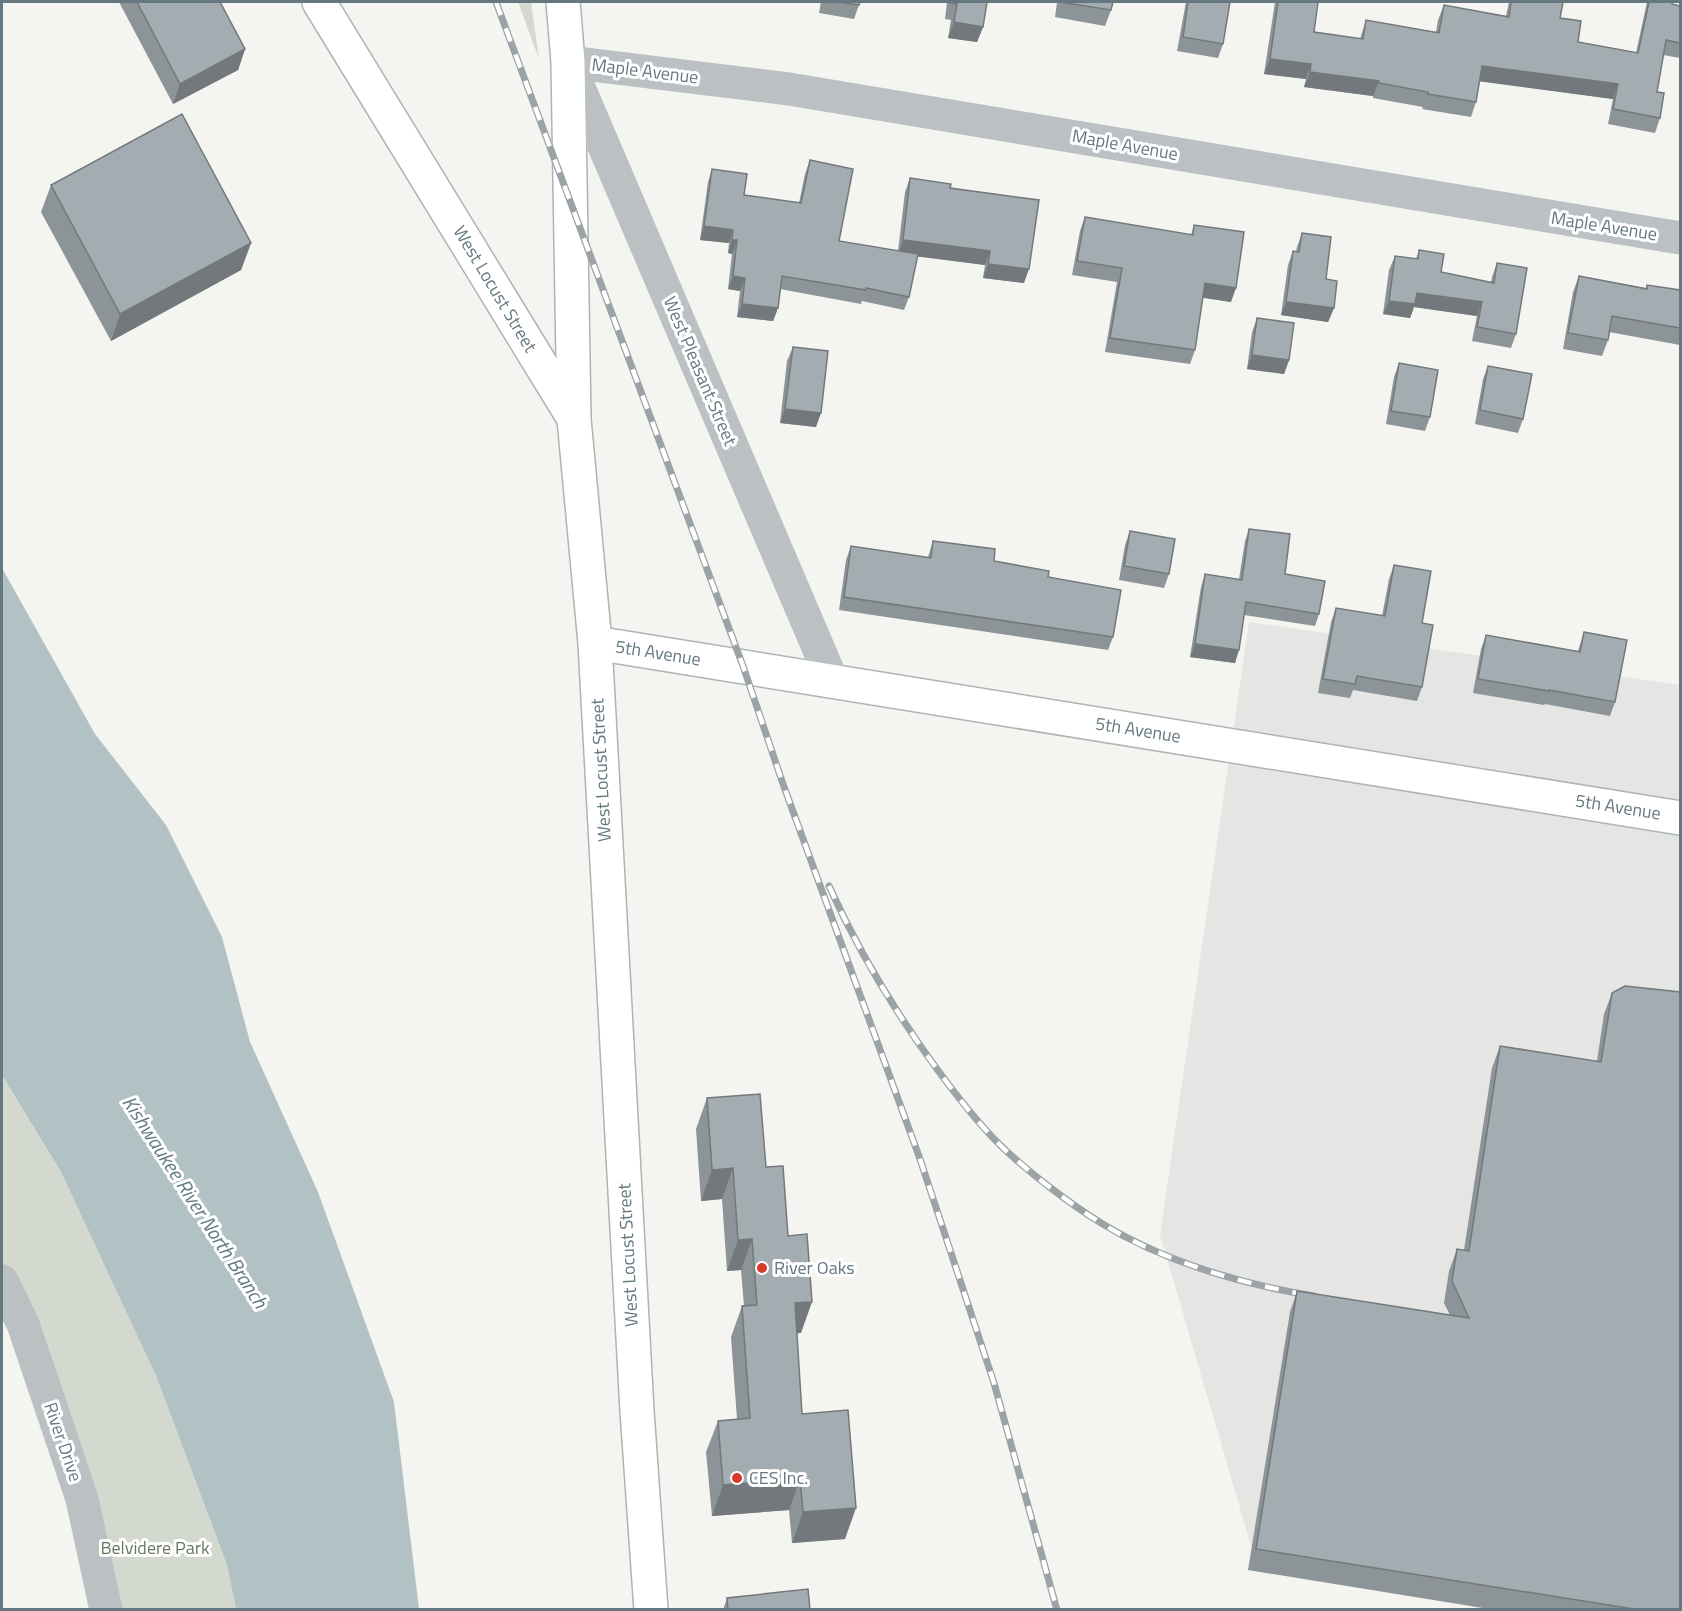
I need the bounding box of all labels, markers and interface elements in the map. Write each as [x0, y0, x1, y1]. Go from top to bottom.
street label: Maple Avenue [590, 51, 700, 90]
street label: Maple Avenue [1070, 122, 1180, 167]
street label: Maple Avenue [1549, 204, 1659, 247]
street label: West Locust Street [447, 220, 544, 358]
street label: West Pleasant Street [657, 292, 744, 450]
street label: 5th Avenue [613, 632, 703, 673]
street label: West Locust Street [583, 697, 618, 843]
street label: 5th Avenue [1093, 709, 1183, 750]
street label: 5th Avenue [1573, 786, 1663, 827]
water label: Kishwaukee River North Branch [115, 1089, 277, 1315]
street label: West Locust Street [610, 1182, 645, 1328]
place label: River Oaks [774, 1254, 855, 1281]
marker: River Oaks [755, 1261, 769, 1275]
street label: River Drive [37, 1399, 90, 1485]
place label: CES Inc. [749, 1464, 808, 1491]
marker: CES Inc. [730, 1471, 744, 1485]
park label: Belvidere Park [100, 1534, 210, 1561]

